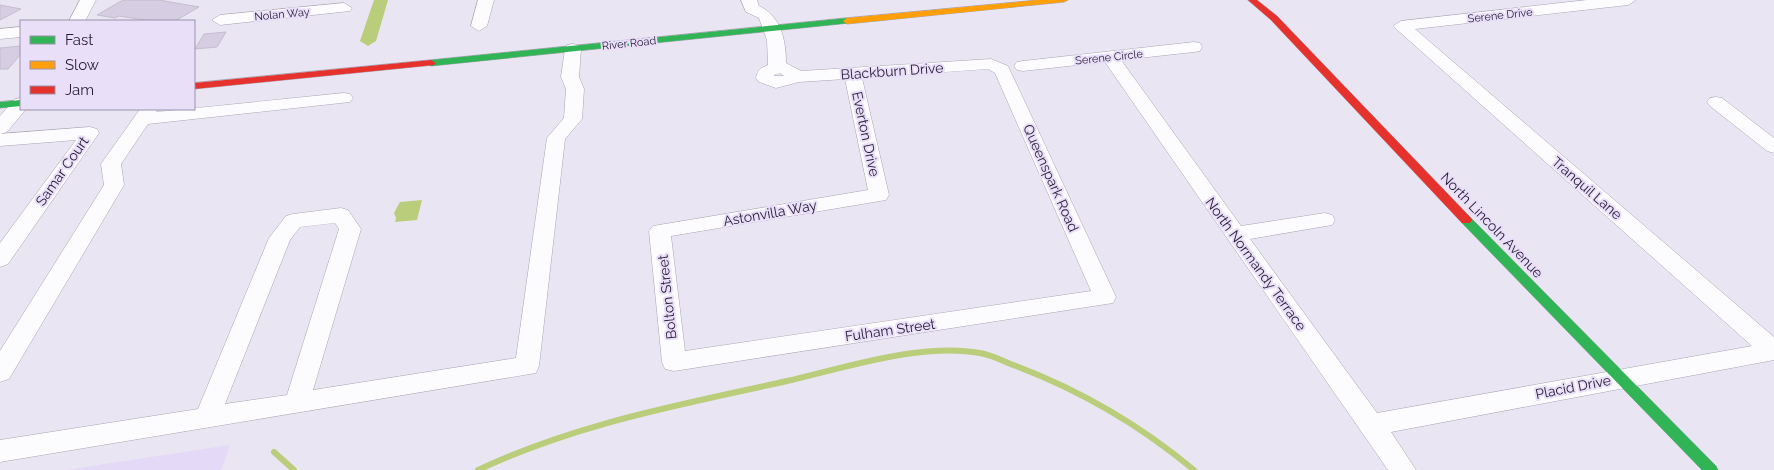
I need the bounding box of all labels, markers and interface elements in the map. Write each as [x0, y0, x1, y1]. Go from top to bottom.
street label: Nolan Way [254, 6, 310, 23]
street label: Serene Drive [1467, 6, 1534, 25]
legend [20, 20, 195, 110]
text: Fast [65, 31, 93, 49]
street label: River Road [601, 34, 657, 53]
street label: Serene Circle [1075, 47, 1144, 68]
text: Slow [65, 56, 99, 74]
street label: Blackburn Drive [840, 59, 944, 83]
text: Jam [65, 81, 94, 99]
street label: Everton Drive [849, 90, 883, 178]
street label: Queenspark Road [1020, 122, 1082, 234]
street label: Samar Court [32, 133, 92, 209]
street label: Tranquil Lane [1549, 153, 1625, 223]
street label: North Lincoln Avenue [1438, 169, 1546, 281]
street label: North Normandy Terrace [1202, 194, 1310, 334]
street label: Astonvilla Way [722, 197, 818, 229]
street label: Bolton Street [655, 254, 679, 340]
street label: Fulham Street [844, 316, 936, 344]
street label: Placid Drive [1534, 372, 1612, 402]

